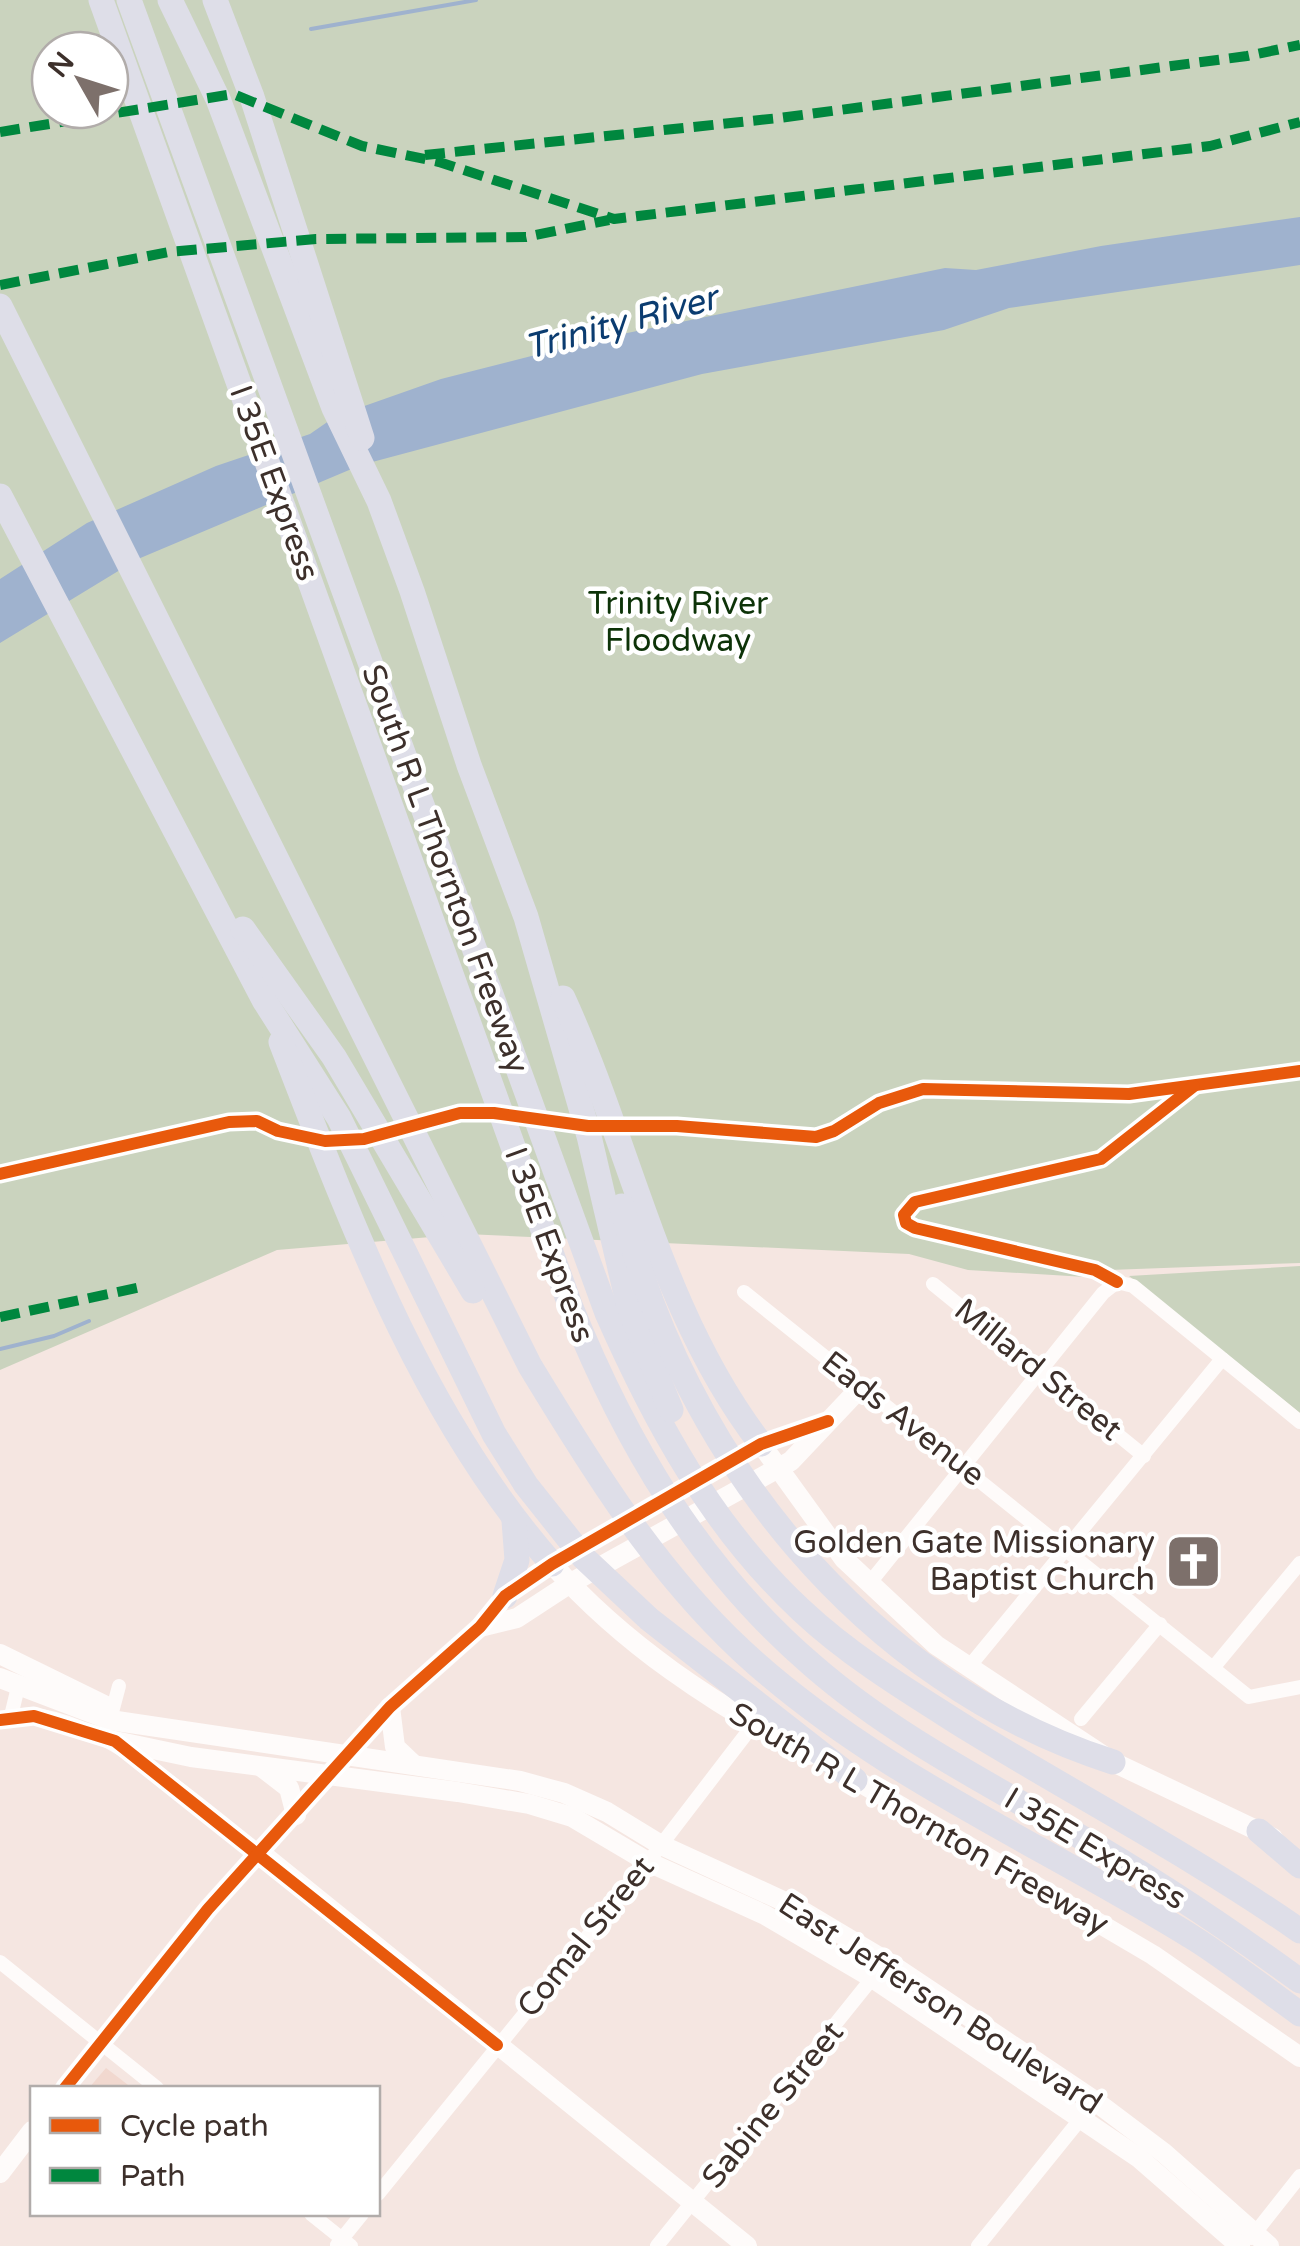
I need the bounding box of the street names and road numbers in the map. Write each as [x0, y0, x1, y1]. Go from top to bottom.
street label: I 35E Express [221, 380, 327, 586]
street label: South R L Thornton Freeway [353, 660, 537, 1078]
street label: I 35E Express [496, 1142, 602, 1348]
street label: Millard Street [947, 1291, 1129, 1449]
street label: Eads Avenue [814, 1344, 992, 1494]
street label: South R L Thornton Freeway [722, 1695, 1116, 1943]
street label: I 35E Express [997, 1780, 1193, 1918]
street label: Comal Street [509, 1849, 663, 2025]
street label: East Jefferson Boulevard [771, 1885, 1109, 2123]
street label: Sabine Street [694, 2014, 852, 2196]

